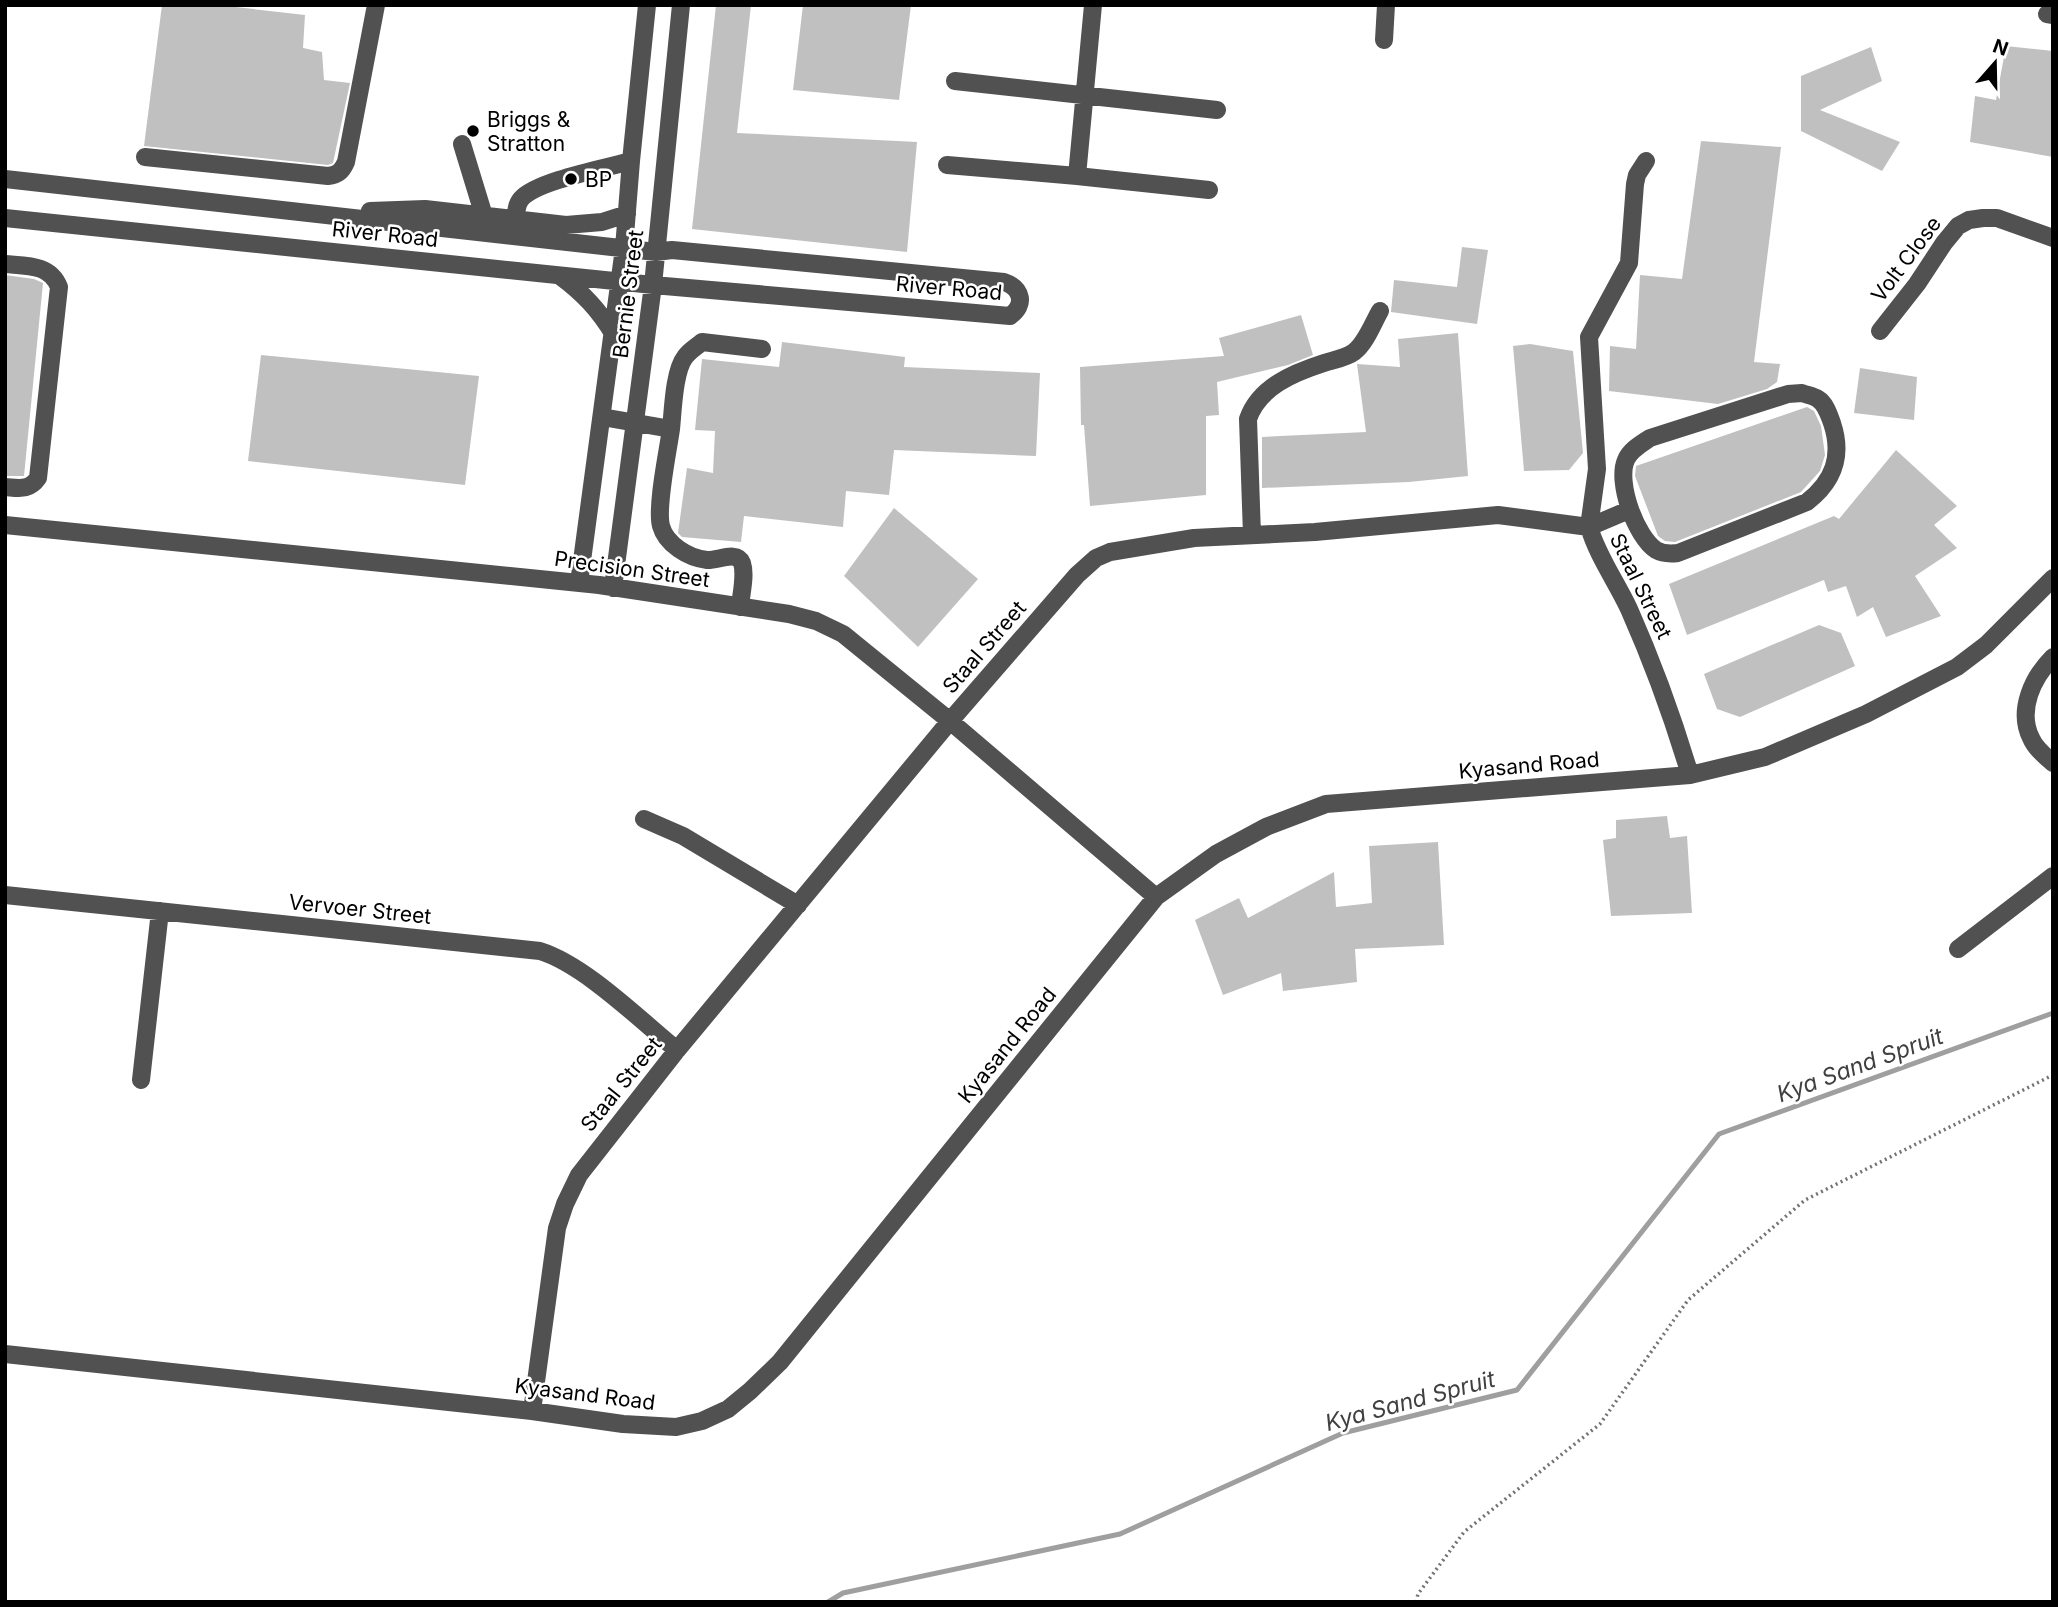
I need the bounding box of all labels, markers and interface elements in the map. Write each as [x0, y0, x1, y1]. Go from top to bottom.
north arrow [1960, 28, 2030, 98]
text: N [1990, 34, 2011, 61]
place label: Briggs & Stratton [487, 107, 571, 156]
marker: Briggs & Stratton [465, 123, 481, 139]
place label: BP [585, 167, 612, 192]
marker: BP [563, 171, 579, 187]
street label: Volt Close [1866, 211, 1946, 307]
street label: River Road [331, 216, 439, 252]
street label: Bernie Street [608, 228, 648, 360]
street label: River Road [895, 271, 1003, 305]
street label: Staal Street [1605, 529, 1677, 643]
street label: Precision Street [553, 546, 711, 592]
street label: Staal Street [937, 596, 1031, 698]
street label: Kyasand Road [1457, 746, 1601, 784]
street label: Vervoer Street [287, 889, 433, 929]
street label: Kyasand Road [953, 982, 1061, 1108]
water label: Kya Sand Spruit [1773, 1022, 1947, 1108]
street label: Staal Street [575, 1032, 667, 1136]
water label: Kya Sand Spruit [1322, 1365, 1499, 1437]
street label: Kyasand Road [513, 1373, 657, 1415]

